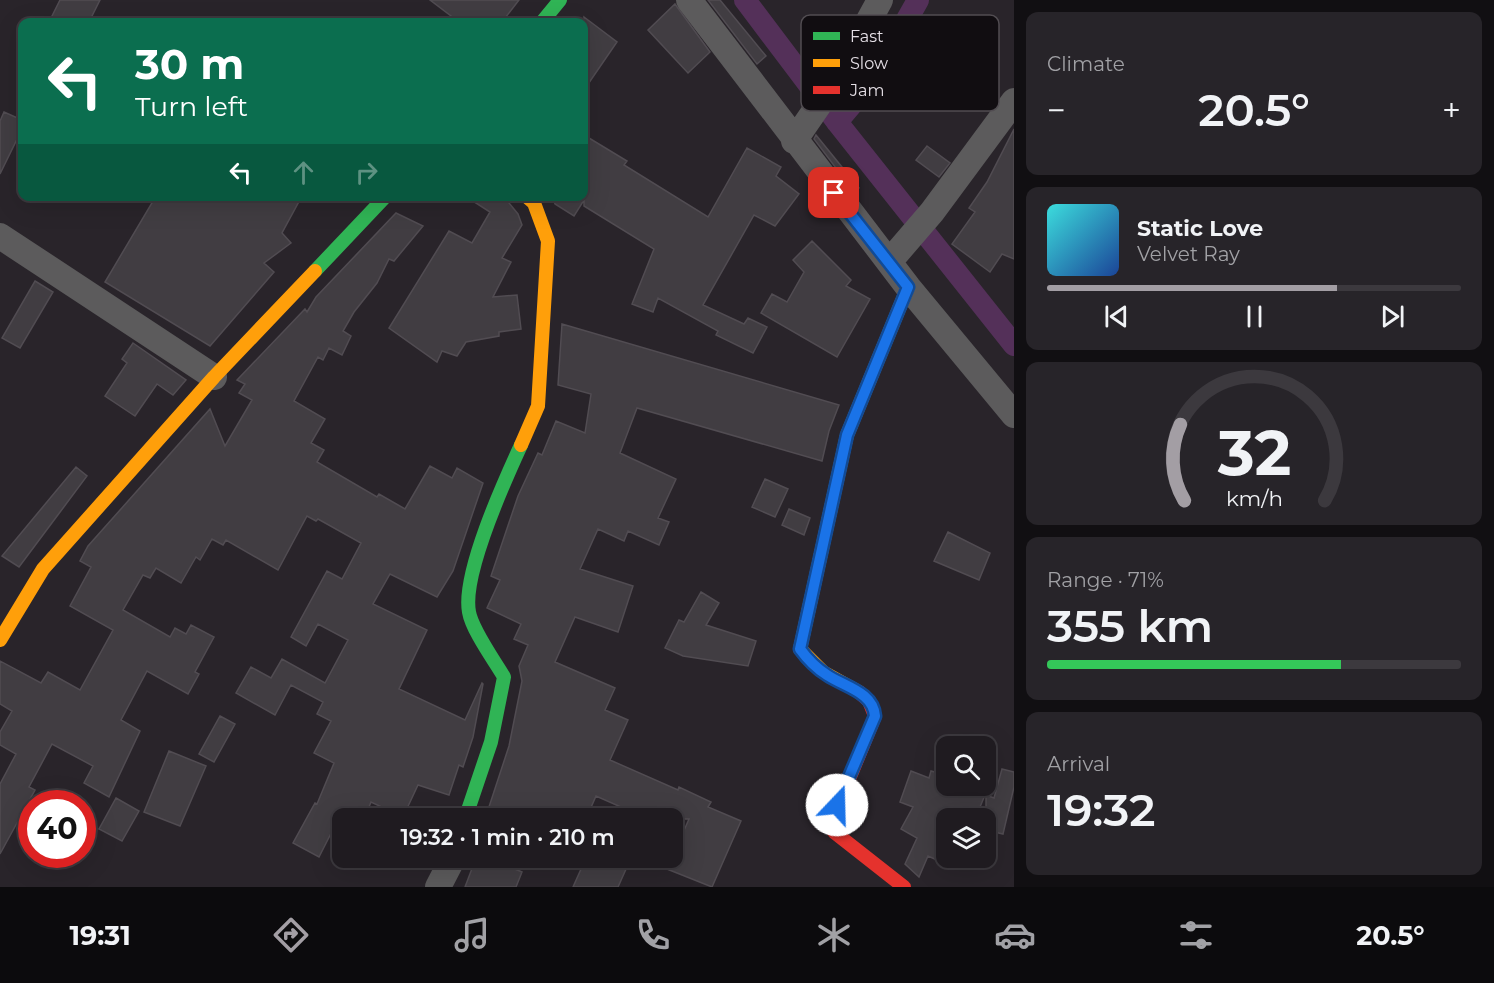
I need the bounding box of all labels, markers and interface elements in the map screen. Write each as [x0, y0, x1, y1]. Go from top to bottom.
legend [801, 15, 999, 111]
text: Fast [850, 27, 884, 46]
text: 30 m [135, 38, 244, 90]
icon: left [36, 42, 114, 120]
text: Climate [1047, 52, 1125, 76]
text: Slow [850, 54, 888, 73]
text: Jam [849, 81, 884, 100]
text: 20.5° [1198, 82, 1310, 137]
text: Turn left [135, 90, 248, 123]
text: − [1047, 90, 1066, 130]
text: + [1442, 90, 1461, 130]
icon: left [224, 156, 257, 189]
icon: ahead [287, 156, 320, 189]
icon: right [350, 156, 383, 189]
pin [808, 167, 859, 218]
icon: arrive [817, 176, 850, 209]
text: Static Love [1137, 215, 1263, 242]
text: Velvet Ray [1137, 242, 1240, 266]
icon: previous [1100, 300, 1133, 333]
icon: pause [1238, 300, 1271, 333]
icon: next [1376, 300, 1409, 333]
text: 32 [1216, 415, 1291, 491]
text: km/h [1225, 485, 1283, 511]
text: Range · 71% [1047, 568, 1164, 592]
text: 355 km [1047, 598, 1213, 653]
map controls [936, 736, 996, 868]
button: search [936, 736, 996, 796]
text: Arrival [1047, 752, 1110, 776]
position arrow [805, 773, 869, 837]
text: 19:32 [1047, 782, 1156, 837]
speed limit sign: 40 [18, 790, 96, 868]
button: layers [936, 808, 996, 868]
text: 19:32 · 1 min · 210 m [400, 824, 615, 851]
icon: directions [270, 914, 312, 956]
icon: music [451, 914, 493, 956]
icon: phone [632, 914, 674, 956]
icon: climate [813, 914, 855, 956]
icon: car [994, 914, 1036, 956]
icon: filters [1175, 914, 1217, 956]
text: 19:31 [70, 919, 131, 952]
text: 20.5° [1356, 919, 1424, 952]

